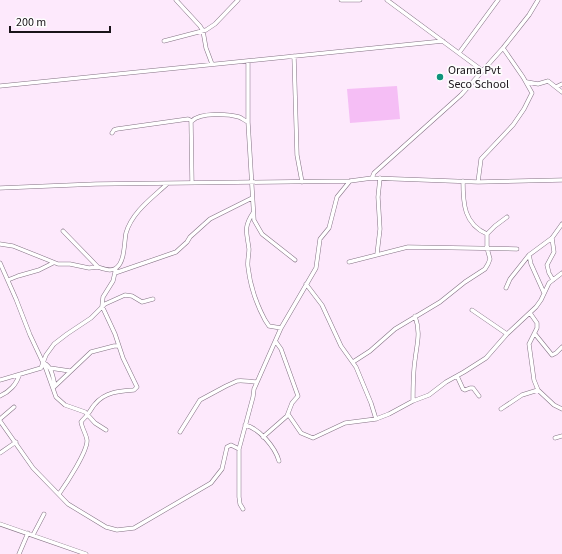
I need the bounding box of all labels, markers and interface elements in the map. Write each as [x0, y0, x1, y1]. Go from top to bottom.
scale bar [10, 8, 110, 34]
text: 200 m [16, 14, 46, 31]
place label: Orama Pvt Seco School [448, 62, 509, 93]
marker: Orama Pvt Seco School [435, 72, 445, 82]

